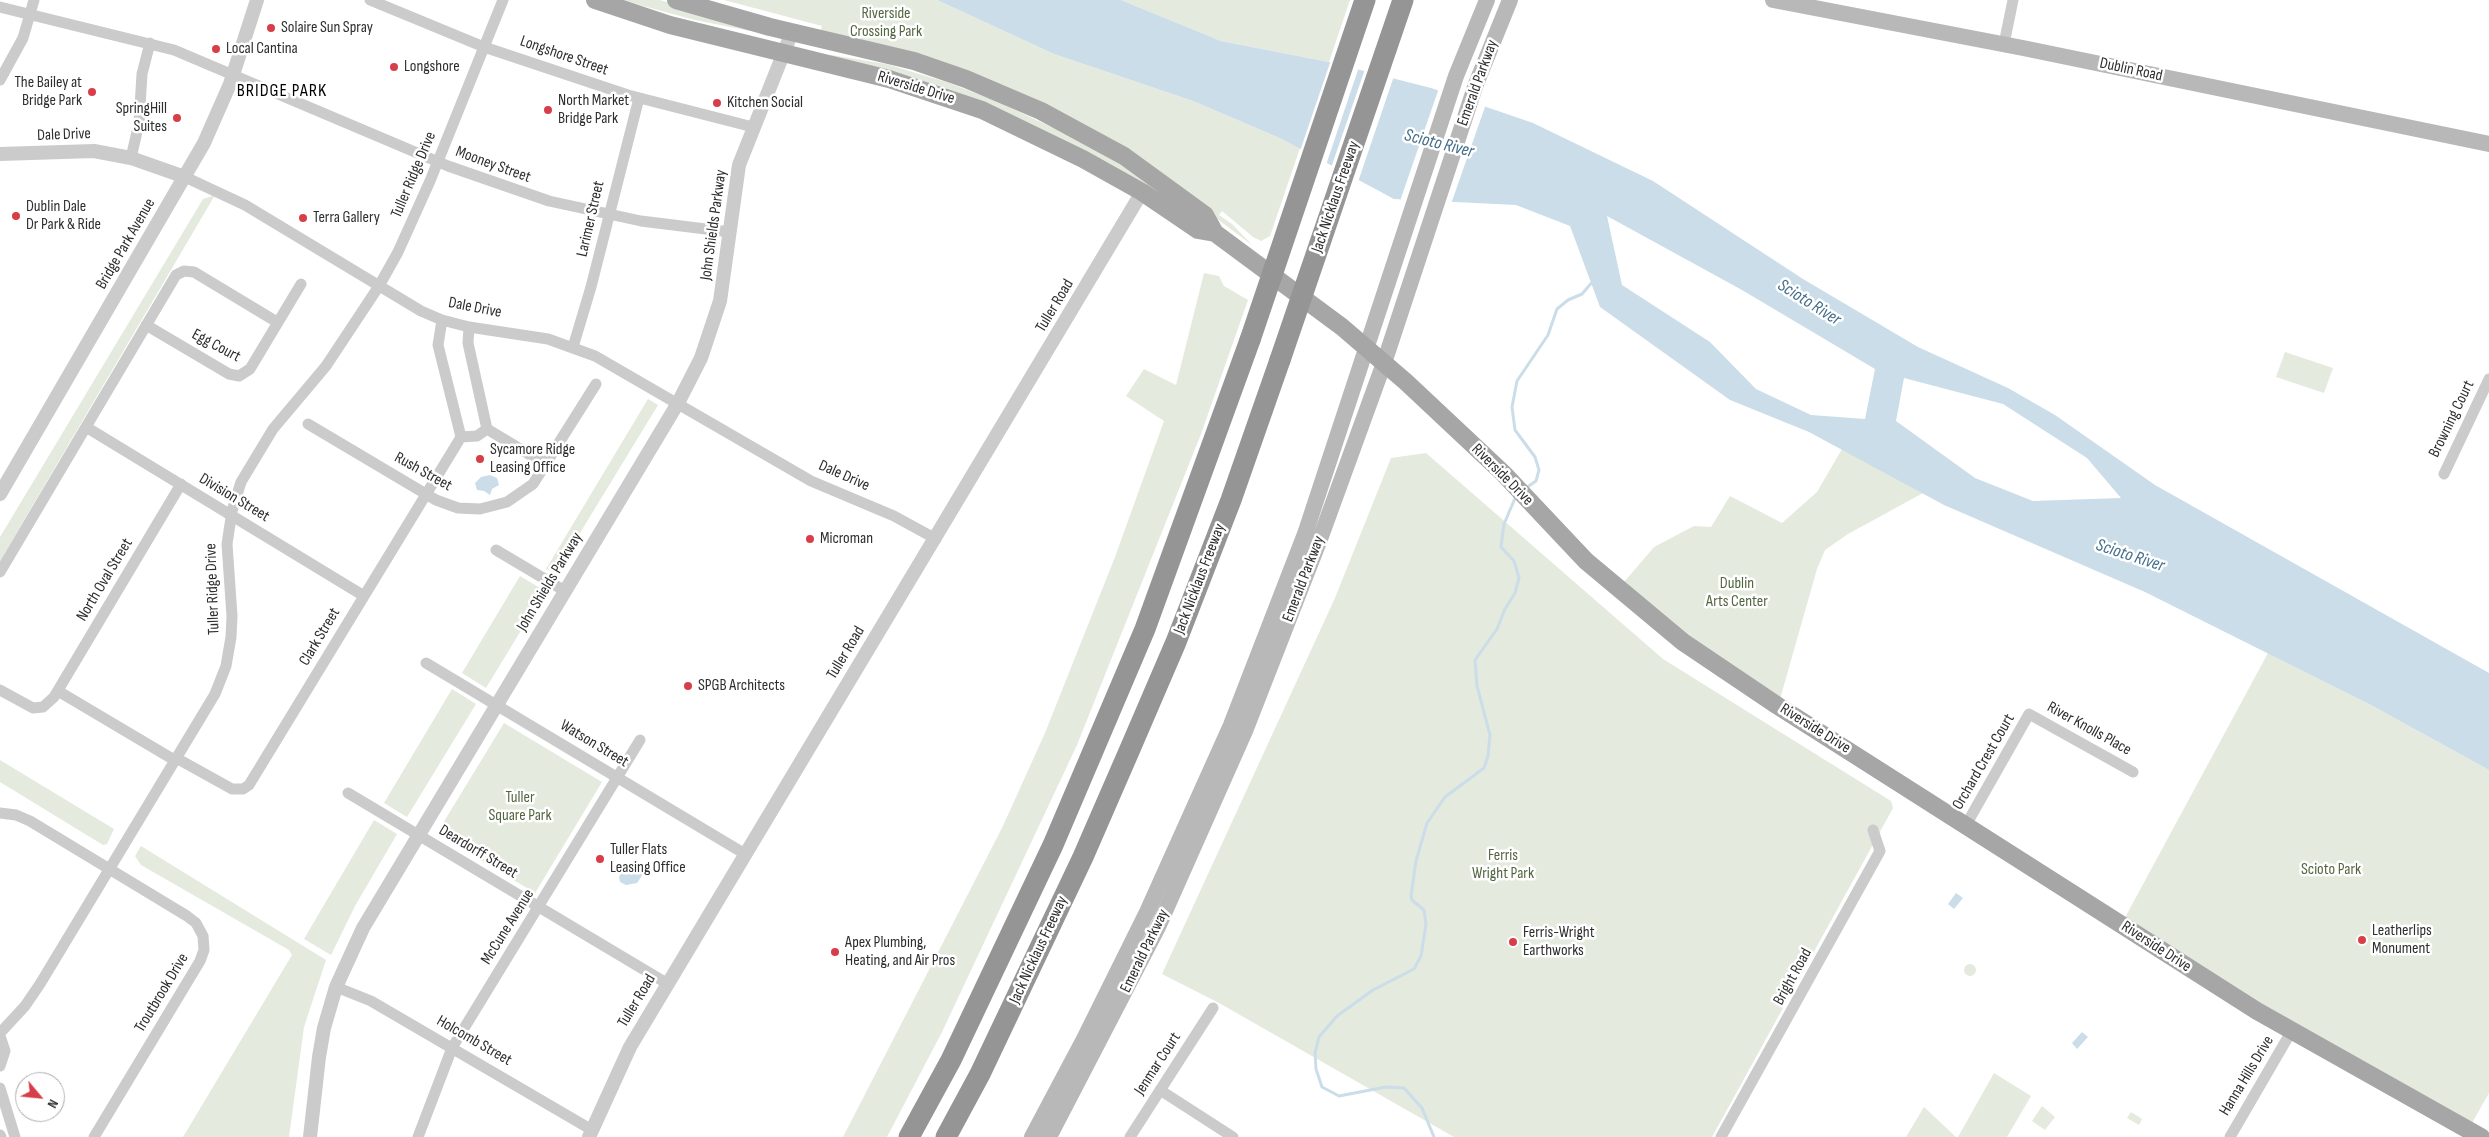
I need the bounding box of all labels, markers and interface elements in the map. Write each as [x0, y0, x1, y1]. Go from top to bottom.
park label: Riverside Crossing Park [850, 4, 922, 42]
place label: Solaire Sun Spray [281, 18, 373, 38]
marker: Solaire Sun Spray [265, 22, 277, 34]
street label: Longshore Street [517, 32, 611, 80]
street label: Emerald Parkway [1454, 37, 1502, 129]
place label: Local Cantina [226, 39, 298, 59]
marker: Local Cantina [210, 43, 222, 55]
street label: Dublin Road [2098, 54, 2164, 86]
place label: Longshore [404, 57, 460, 77]
marker: Longshore [388, 61, 400, 73]
street label: Riverside Drive [875, 67, 957, 109]
place label: The Bailey at Bridge Park [14, 73, 82, 111]
district label: BRIDGE PARK [235, 80, 329, 102]
marker: The Bailey at Bridge Park [86, 86, 98, 98]
place label: North Market Bridge Park [558, 91, 629, 129]
place label: Kitchen Social [727, 93, 803, 113]
marker: Kitchen Social [711, 97, 723, 109]
place label: SpringHill Suites [116, 99, 167, 137]
marker: North Market Bridge Park [542, 104, 554, 116]
marker: SpringHill Suites [171, 112, 183, 124]
street label: Dale Drive [37, 124, 91, 146]
water label: Scioto River [1402, 125, 1476, 163]
street label: Tuller Ridge Drive [387, 129, 441, 221]
street label: Jack Nicklaus Freeway [1308, 139, 1364, 255]
street label: Mooney Street [453, 143, 533, 187]
street label: John Shields Parkway [697, 168, 731, 282]
street label: Larimer Street [573, 179, 609, 259]
street label: Bridge Park Avenue [92, 195, 160, 293]
place label: Dublin Dale Dr Park & Ride [26, 197, 101, 235]
place label: Terra Gallery [313, 208, 380, 228]
marker: Dublin Dale Dr Park & Ride [10, 210, 22, 222]
marker: Terra Gallery [297, 212, 309, 224]
water label: Scioto River [1773, 275, 1845, 331]
street label: Tuller Road [1032, 276, 1078, 336]
street label: Dale Drive [447, 293, 503, 323]
street label: Egg Court [188, 325, 244, 367]
street label: Browning Court [2425, 377, 2479, 461]
place label: Sycamore Ridge Leasing Office [490, 440, 575, 478]
street label: Riverside Drive [1467, 440, 1537, 510]
street label: Rush Street [391, 448, 455, 496]
marker: Sycamore Ridge Leasing Office [474, 453, 486, 465]
street label: Dale Drive [816, 456, 872, 496]
street label: Division Street [195, 470, 273, 526]
street label: Jack Nicklaus Freeway [1170, 521, 1230, 637]
street label: John Shields Parkway [513, 529, 587, 635]
place label: Microman [820, 529, 873, 549]
marker: Microman [804, 533, 816, 545]
street label: Emerald Parkway [1279, 533, 1329, 625]
street label: North Oval Street [73, 535, 137, 625]
water label: Scioto River [2093, 535, 2167, 577]
street label: Tuller Ridge Drive [202, 543, 224, 635]
park label: Dublin Arts Center [1706, 574, 1768, 612]
street label: Clark Street [295, 605, 345, 669]
street label: Tuller Road [823, 623, 869, 683]
place label: SPGB Architects [698, 676, 785, 696]
marker: SPGB Architects [682, 680, 694, 692]
street label: River Knolls Place [2043, 698, 2135, 760]
street label: Riverside Drive [1776, 700, 1854, 758]
street label: Orchard Crest Court [1949, 711, 2019, 813]
street label: Watson Street [556, 716, 632, 772]
park label: Tuller Square Park [488, 788, 552, 826]
street label: Deardorff Street [435, 821, 521, 883]
place label: Tuller Flats Leasing Office [610, 840, 686, 878]
park label: Ferris Wright Park [1472, 846, 1534, 884]
marker: Tuller Flats Leasing Office [594, 853, 606, 865]
park label: Scioto Park [2301, 860, 2361, 880]
street label: McCune Avenue [477, 886, 539, 968]
street label: Jack Nicklaus Freeway [1006, 893, 1072, 1007]
street label: Emerald Parkway [1117, 906, 1173, 996]
street label: Riverside Drive [2117, 917, 2195, 977]
place label: Leatherlips Monument [2372, 921, 2432, 959]
place label: Ferris-Wright Earthworks [1523, 923, 1595, 961]
place label: Apex Plumbing, Heating, and Air Pros [845, 933, 955, 971]
marker: Leatherlips Monument [2356, 934, 2368, 946]
marker: Ferris-Wright Earthworks [1507, 936, 1519, 948]
street label: Bright Road [1770, 945, 1816, 1009]
marker: Apex Plumbing, Heating, and Air Pros [829, 946, 841, 958]
street label: Troutbrook Drive [131, 950, 193, 1036]
street label: Tuller Road [614, 971, 660, 1031]
street label: Holcomb Street [433, 1012, 515, 1070]
street label: Jenmar Court [1131, 1029, 1185, 1099]
street label: Hanna Hills Drive [2216, 1032, 2278, 1120]
north arrow [15, 1072, 65, 1122]
text: N [44, 1097, 62, 1111]

